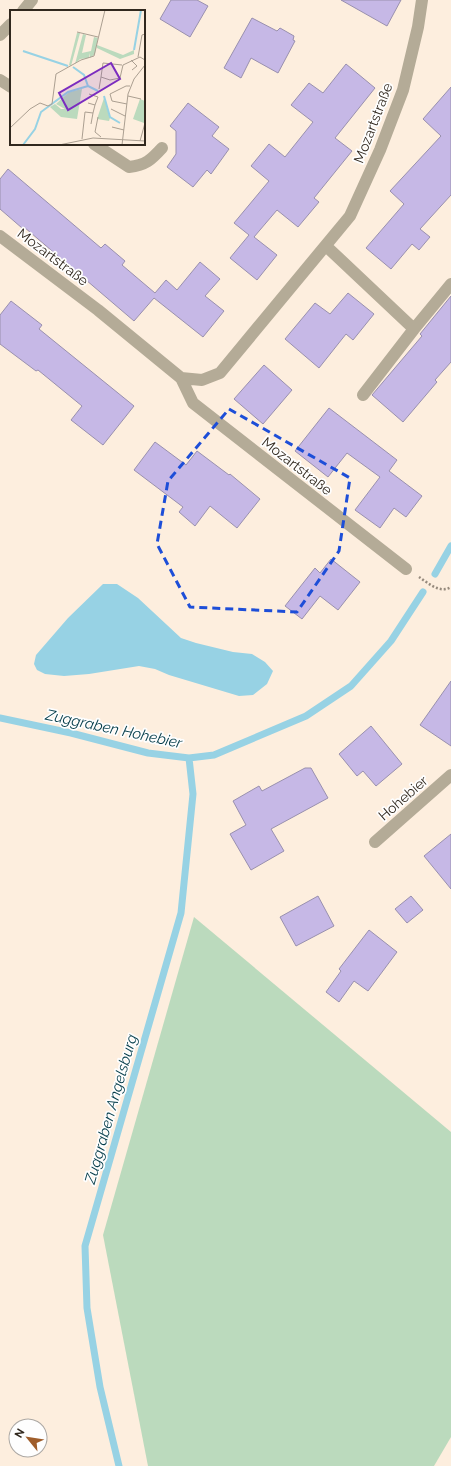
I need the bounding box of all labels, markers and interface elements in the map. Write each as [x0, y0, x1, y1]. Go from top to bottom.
inset map [10, 10, 145, 145]
street label: Mozartstraße [350, 81, 396, 165]
street label: Mozartstraße [14, 225, 92, 289]
street label: Mozartstraße [259, 434, 335, 498]
water label: Zuggraben Hohebier [43, 706, 185, 752]
street label: Hohebier [375, 772, 431, 824]
water label: Zuggraben Angelsburg [81, 1032, 141, 1187]
north arrow [8, 1418, 48, 1458]
text: N [12, 1426, 28, 1440]

